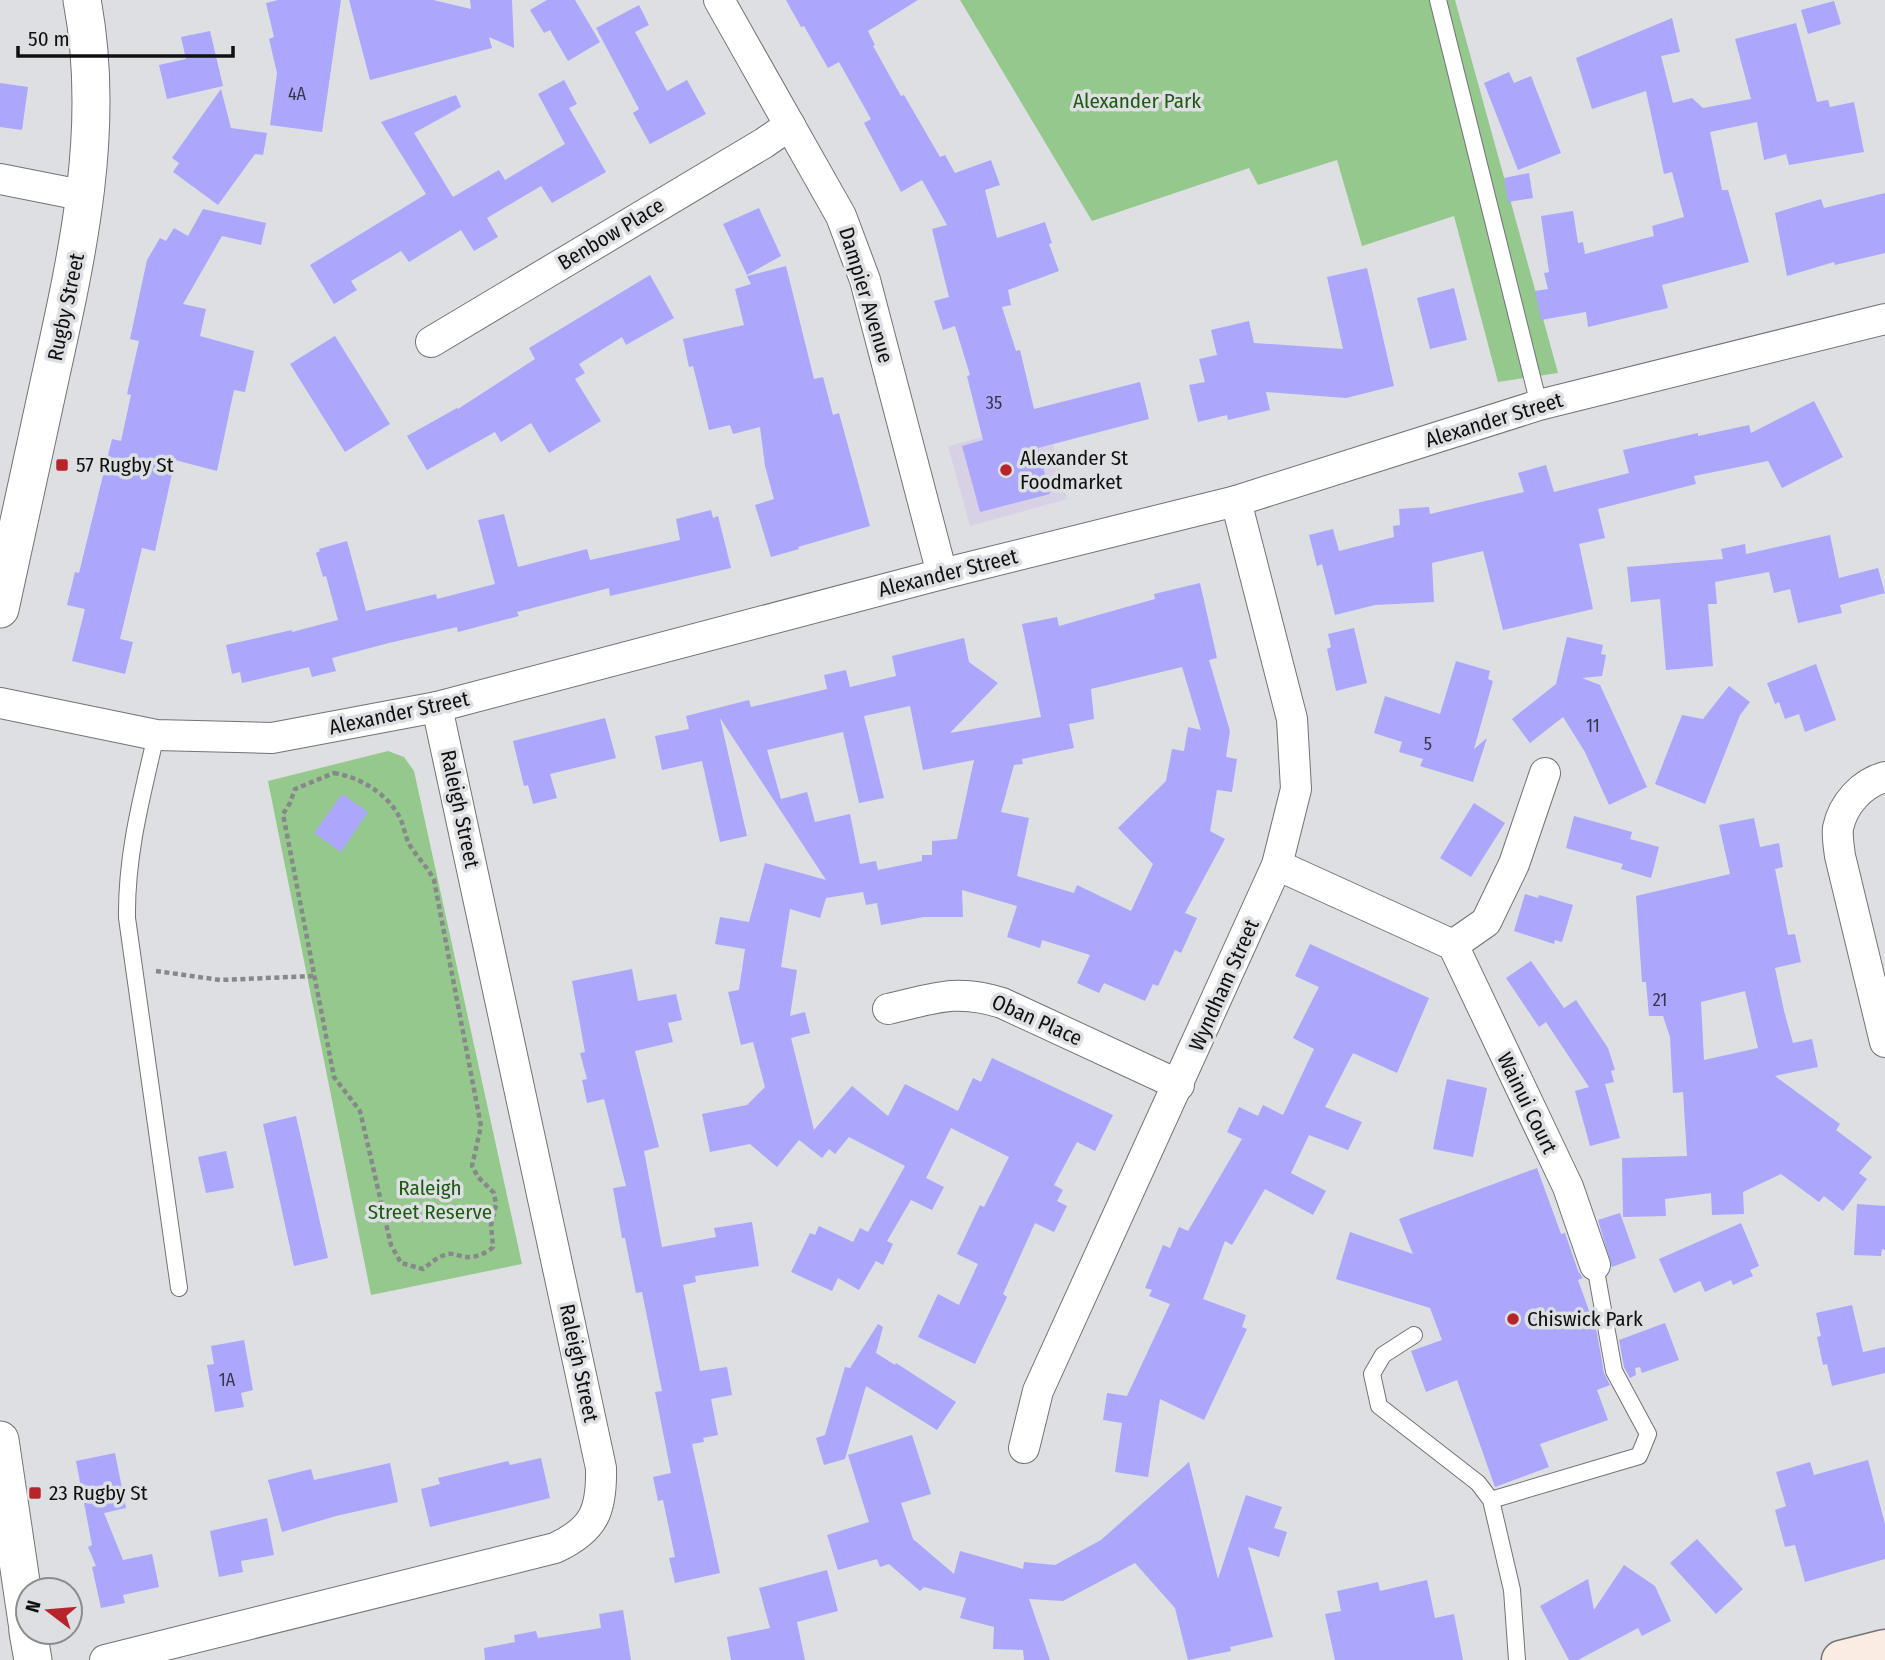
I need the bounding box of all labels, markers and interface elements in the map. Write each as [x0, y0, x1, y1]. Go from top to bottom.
scale bar [18, 14, 233, 58]
text: 50 m [28, 26, 70, 52]
house number: 4A [288, 83, 307, 105]
park label: Alexander Park [1073, 88, 1201, 114]
street label: Benbow Place [553, 192, 669, 276]
street label: Dampier Avenue [833, 224, 899, 366]
street label: Rugby Street [42, 251, 90, 363]
street label: Alexander Street [1422, 387, 1566, 453]
house number: 35 [986, 392, 1002, 414]
place label: Alexander St Foodmarket [1020, 445, 1128, 495]
place label: 57 Rugby St [76, 452, 174, 478]
marker: 57 Rugby St [54, 457, 70, 473]
marker: Alexander St Foodmarket [998, 462, 1014, 478]
street label: Alexander Street [876, 543, 1020, 603]
street label: Alexander Street [327, 685, 471, 741]
house number: 11 [1586, 715, 1600, 737]
house number: 5 [1424, 733, 1432, 755]
street label: Raleigh Street [435, 748, 485, 870]
street label: Wyndham Street [1183, 915, 1265, 1055]
street label: Oban Place [988, 989, 1086, 1051]
house number: 21 [1653, 989, 1667, 1011]
street label: Wainui Court [1491, 1048, 1563, 1158]
park label: Raleigh Street Reserve [368, 1175, 492, 1225]
street label: Raleigh Street [554, 1302, 604, 1424]
place label: Chiswick Park [1527, 1306, 1643, 1332]
marker: Chiswick Park [1505, 1311, 1521, 1327]
house number: 1A [219, 1369, 236, 1391]
place label: 23 Rugby St [49, 1480, 148, 1506]
marker: 23 Rugby St [27, 1485, 43, 1501]
north arrow [14, 1576, 84, 1646]
text: N [21, 1598, 46, 1615]

